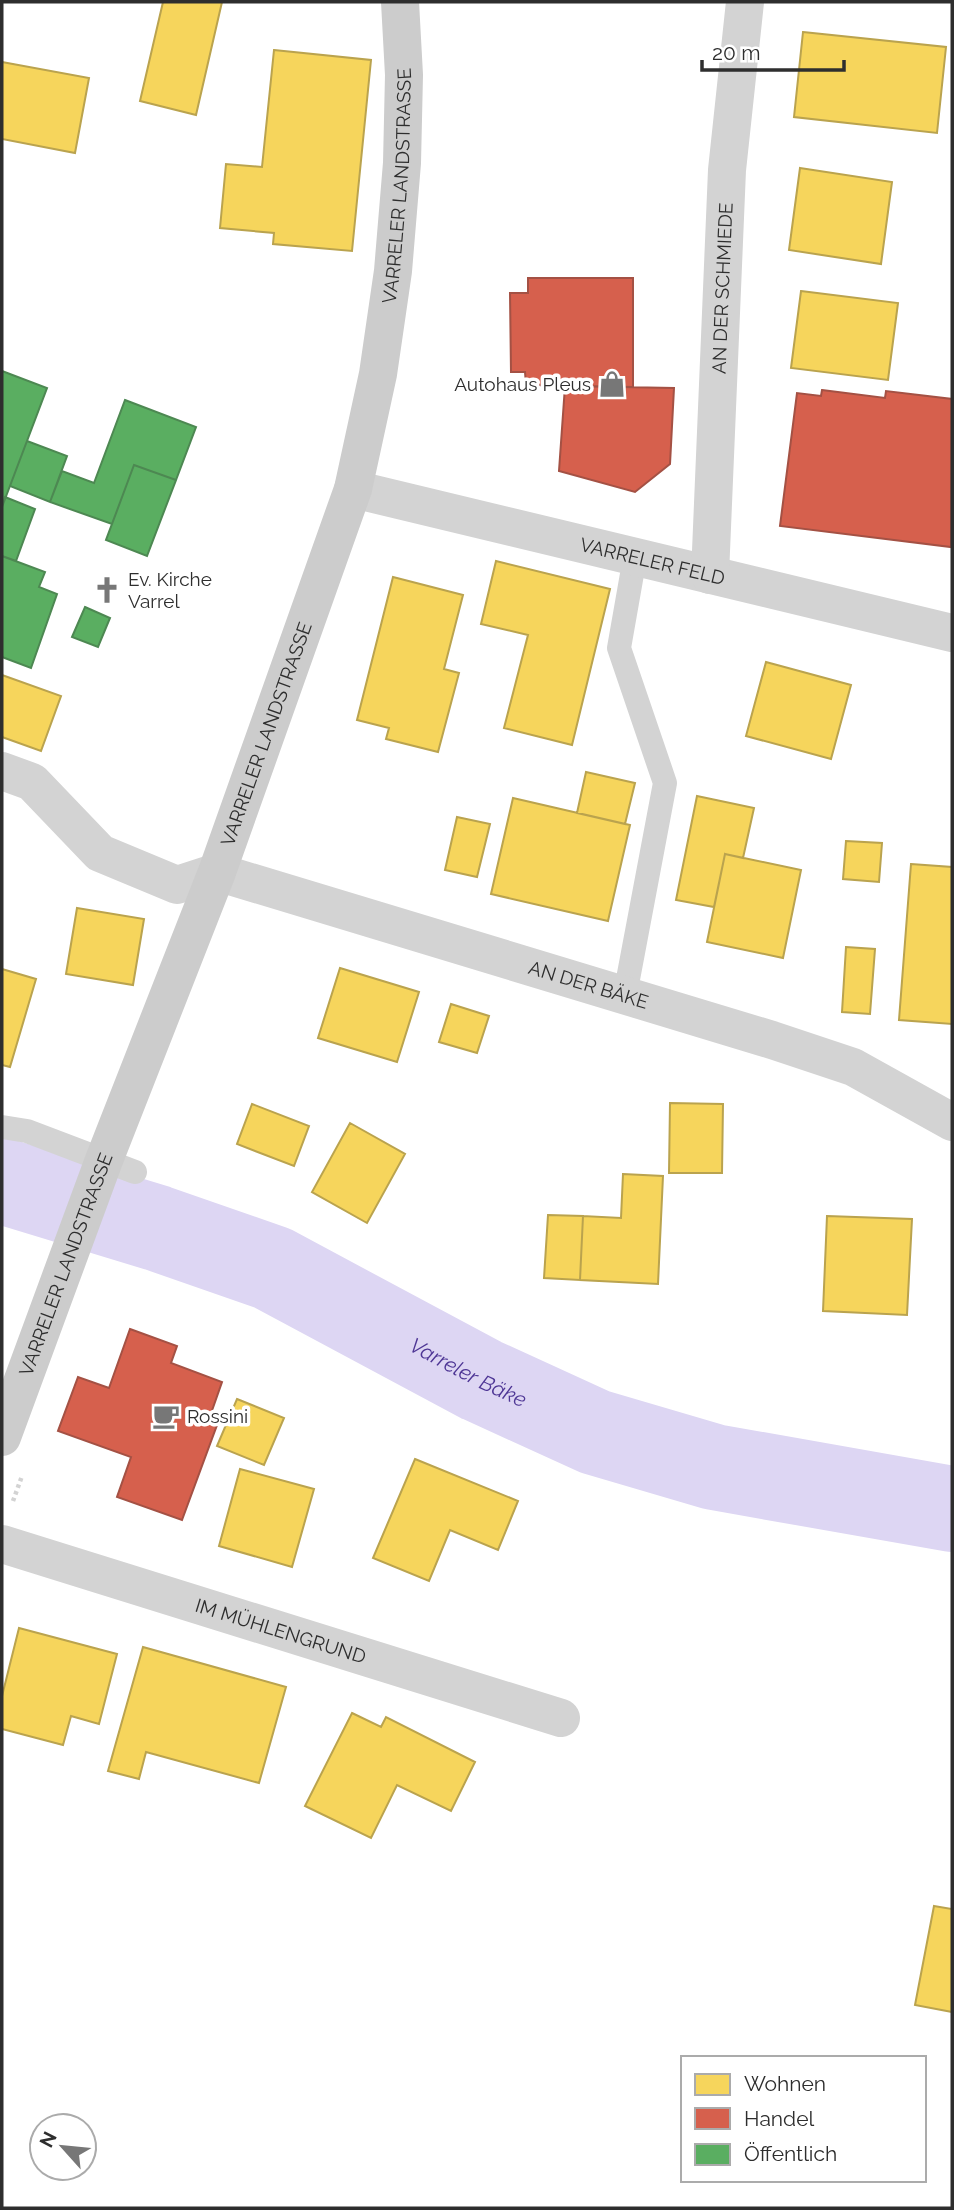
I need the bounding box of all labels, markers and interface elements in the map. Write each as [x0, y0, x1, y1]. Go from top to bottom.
scale bar [702, 28, 844, 72]
text: 20 m [712, 40, 760, 65]
street label: VARRELER LANDSTRASSE [377, 68, 415, 305]
street label: AN DER SCHMIEDE [707, 202, 737, 374]
shop icon: Autohaus Pleus [597, 369, 627, 399]
place label: Autohaus Pleus [454, 373, 591, 395]
street label: VARRELER FELD [578, 533, 727, 589]
place label: Ev. Kirche Varrel [128, 568, 212, 612]
church icon: Ev. Kirche Varrel [92, 575, 122, 605]
street label: VARRELER LANDSTRASSE [216, 619, 316, 849]
street label: AN DER BÄKE [526, 956, 651, 1013]
street label: VARRELER LANDSTRASSE [14, 1150, 117, 1379]
water label: Varreler Bäke [406, 1332, 531, 1412]
cafe icon: Rossini [151, 1401, 181, 1431]
place label: Rossini [187, 1405, 248, 1427]
street label: IM MÜHLENGRUND [193, 1594, 369, 1668]
legend [681, 2056, 926, 2182]
text: Wohnen [744, 2071, 826, 2096]
text: Handel [744, 2106, 814, 2131]
north arrow [28, 2112, 98, 2182]
text: N [35, 2128, 61, 2151]
text: Öffentlich [744, 2141, 837, 2166]

